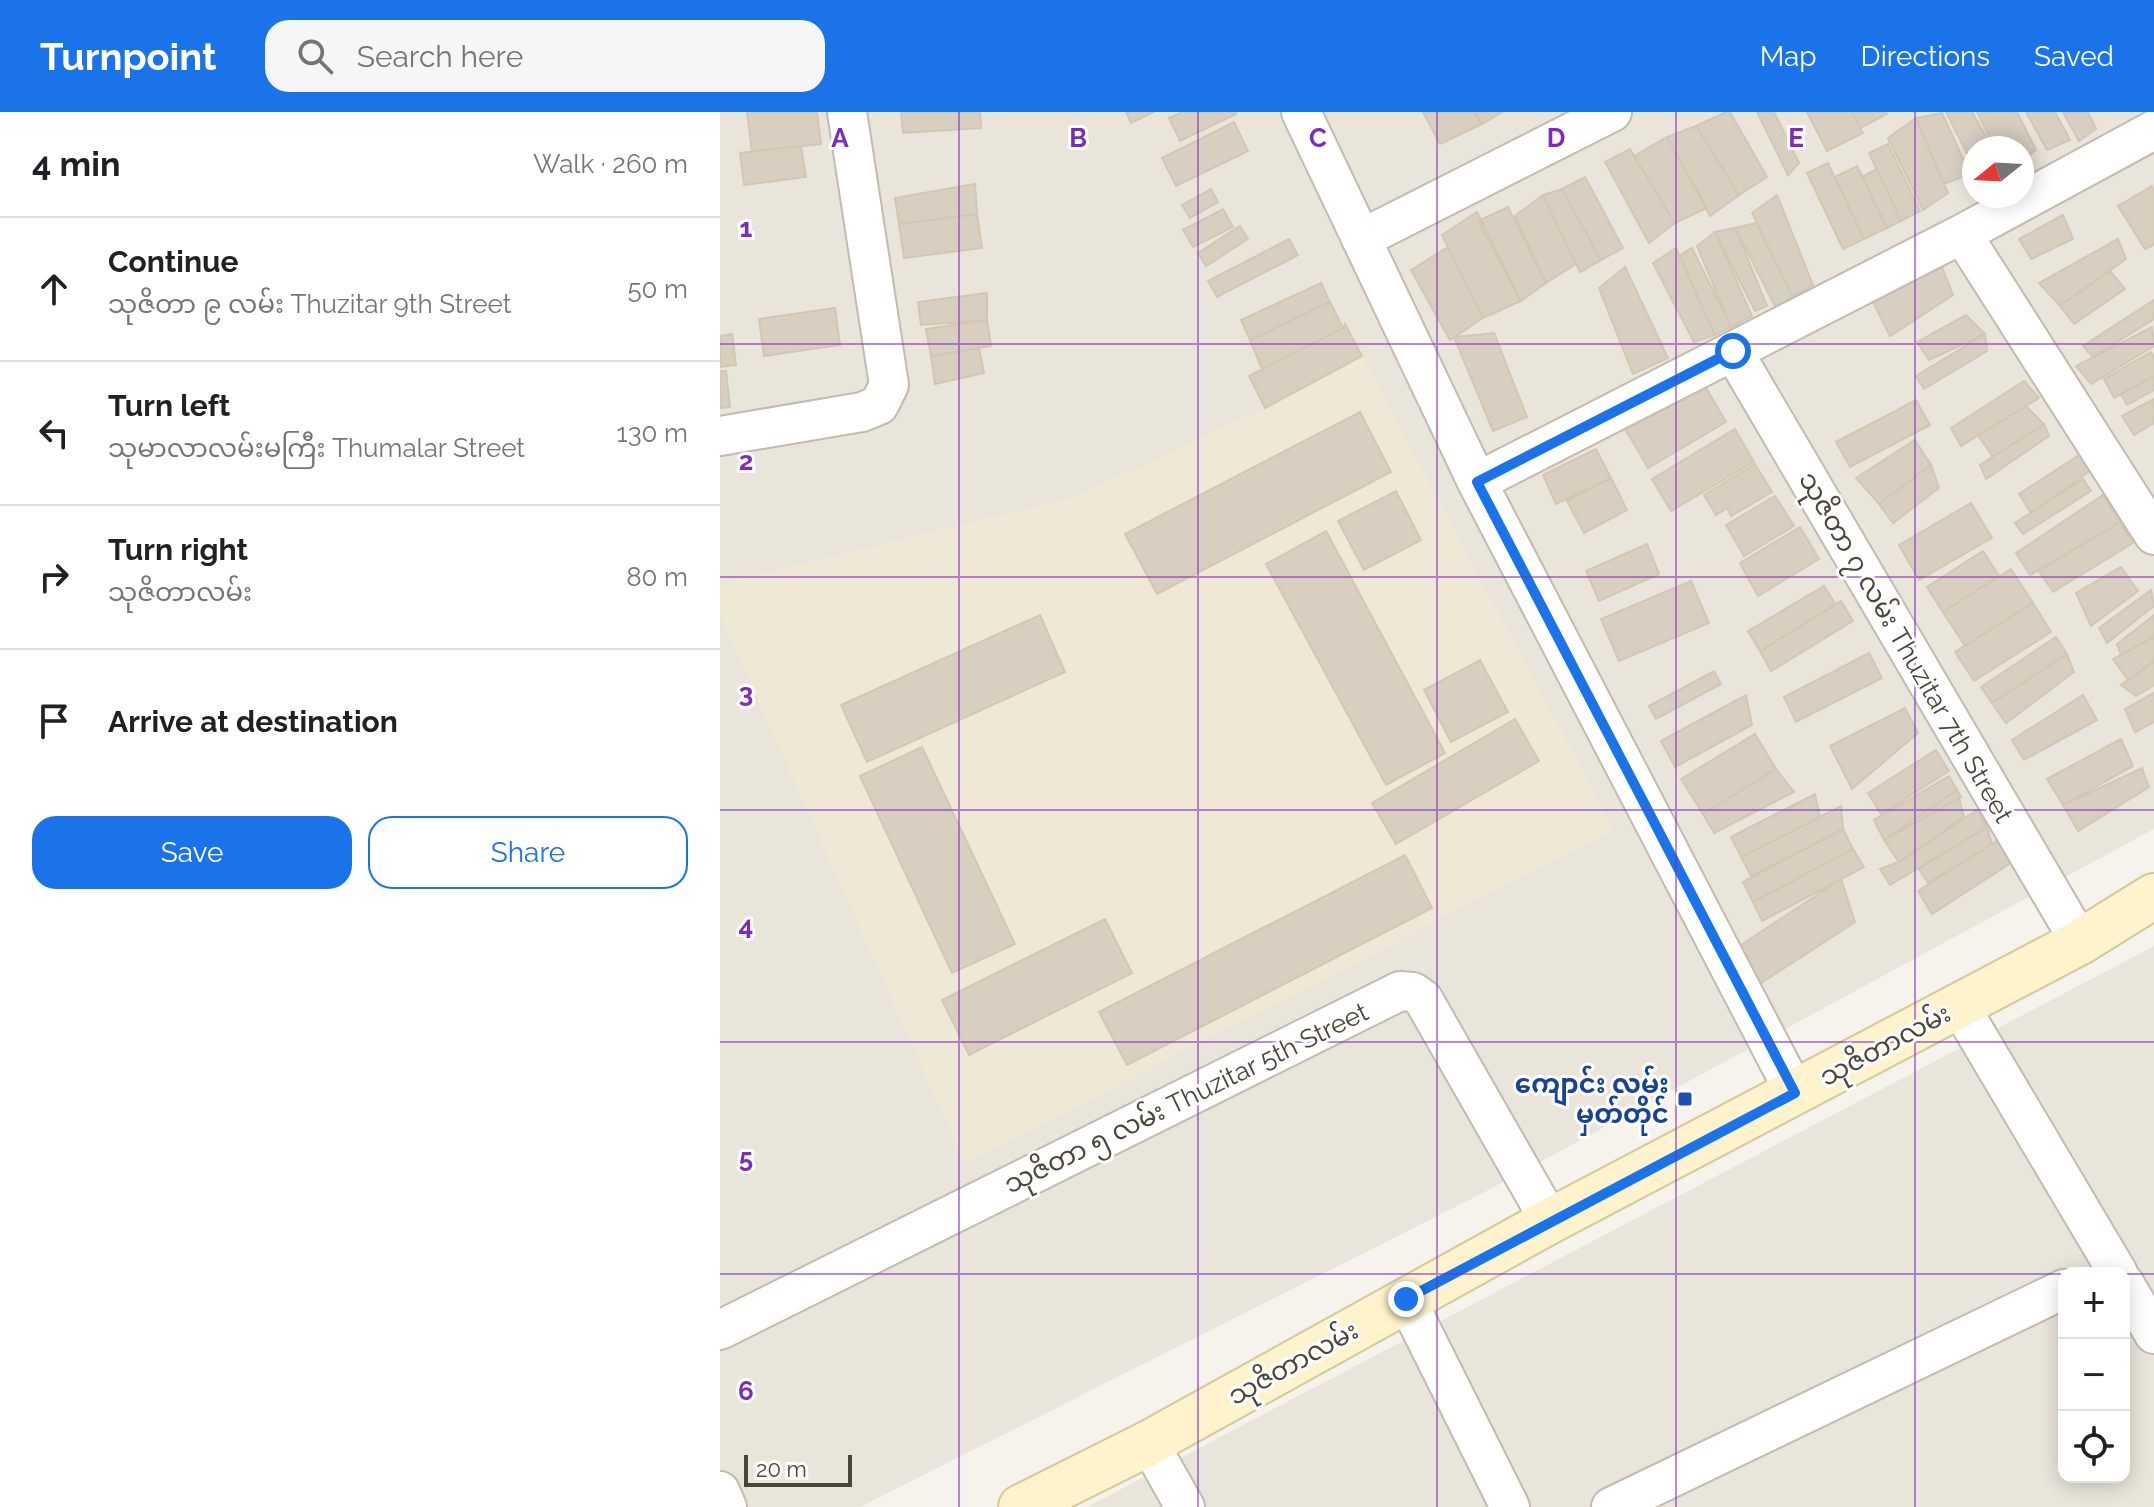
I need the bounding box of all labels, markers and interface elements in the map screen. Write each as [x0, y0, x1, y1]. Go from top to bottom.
search box [265, 20, 825, 92]
text: Turnpoint [40, 34, 217, 79]
icon: search [293, 34, 337, 78]
text: Search here [357, 39, 523, 74]
text: Map [1760, 40, 1817, 73]
text: Directions [1861, 40, 1990, 73]
text: Saved [2034, 40, 2114, 73]
text: A [831, 123, 849, 153]
text: B [1069, 123, 1087, 153]
text: C [1309, 123, 1327, 153]
text: D [1547, 123, 1565, 153]
text: E [1788, 123, 1804, 153]
north arrow [1962, 136, 2034, 208]
text: 4 min [32, 144, 120, 184]
text: Walk · 260 m [533, 149, 688, 179]
text: 1 [740, 213, 753, 243]
text: Continue [108, 244, 239, 279]
icon: ahead [32, 267, 76, 311]
text: 50 m [627, 274, 688, 304]
text: သုဇိတာ ၉ လမ်း Thuzitar 9th Street [108, 289, 511, 319]
route start [1715, 333, 1751, 369]
text: Turn left [108, 388, 230, 423]
icon: left [32, 411, 76, 455]
text: 130 m [617, 418, 688, 448]
text: သုမာလာလမ်းမကြီး Thumalar Street [108, 433, 525, 463]
text: 2 [739, 446, 753, 476]
street label: သုဇိတာ ၇ လမ်း Thuzitar 7th Street [1788, 465, 2021, 831]
text: Turn right [108, 532, 248, 567]
icon: right [32, 555, 76, 599]
text: 80 m [626, 562, 688, 592]
text: သုဇိတာလမ်း [108, 577, 252, 607]
text: 3 [739, 678, 753, 708]
icon: arrive [32, 699, 76, 743]
text: Arrive at destination [108, 704, 398, 739]
button: Save [32, 816, 352, 889]
button: Share [368, 816, 688, 889]
text: 4 [739, 911, 753, 941]
street label: သုဇိတာ ၅ လမ်း Thuzitar 5th Street [998, 995, 1376, 1205]
street label: သုဇိတာလမ်း [1813, 996, 1958, 1097]
place label: ကျောင်း လမ်း မှတ်တိုင် [1515, 1065, 1669, 1136]
marker: ကျောင်း လမ်း မှတ်တိုင် [1676, 1090, 1694, 1108]
text: 5 [739, 1143, 753, 1173]
map controls [2058, 1267, 2130, 1483]
button: + [2058, 1267, 2130, 1339]
route end [1388, 1281, 1424, 1317]
street label: သုဇိတာလမ်း [1222, 1313, 1366, 1416]
button: − [2058, 1339, 2130, 1411]
text: 6 [738, 1376, 754, 1406]
button: locate [2058, 1411, 2130, 1483]
scale bar [744, 1451, 852, 1487]
text: 20 m [756, 1456, 807, 1482]

